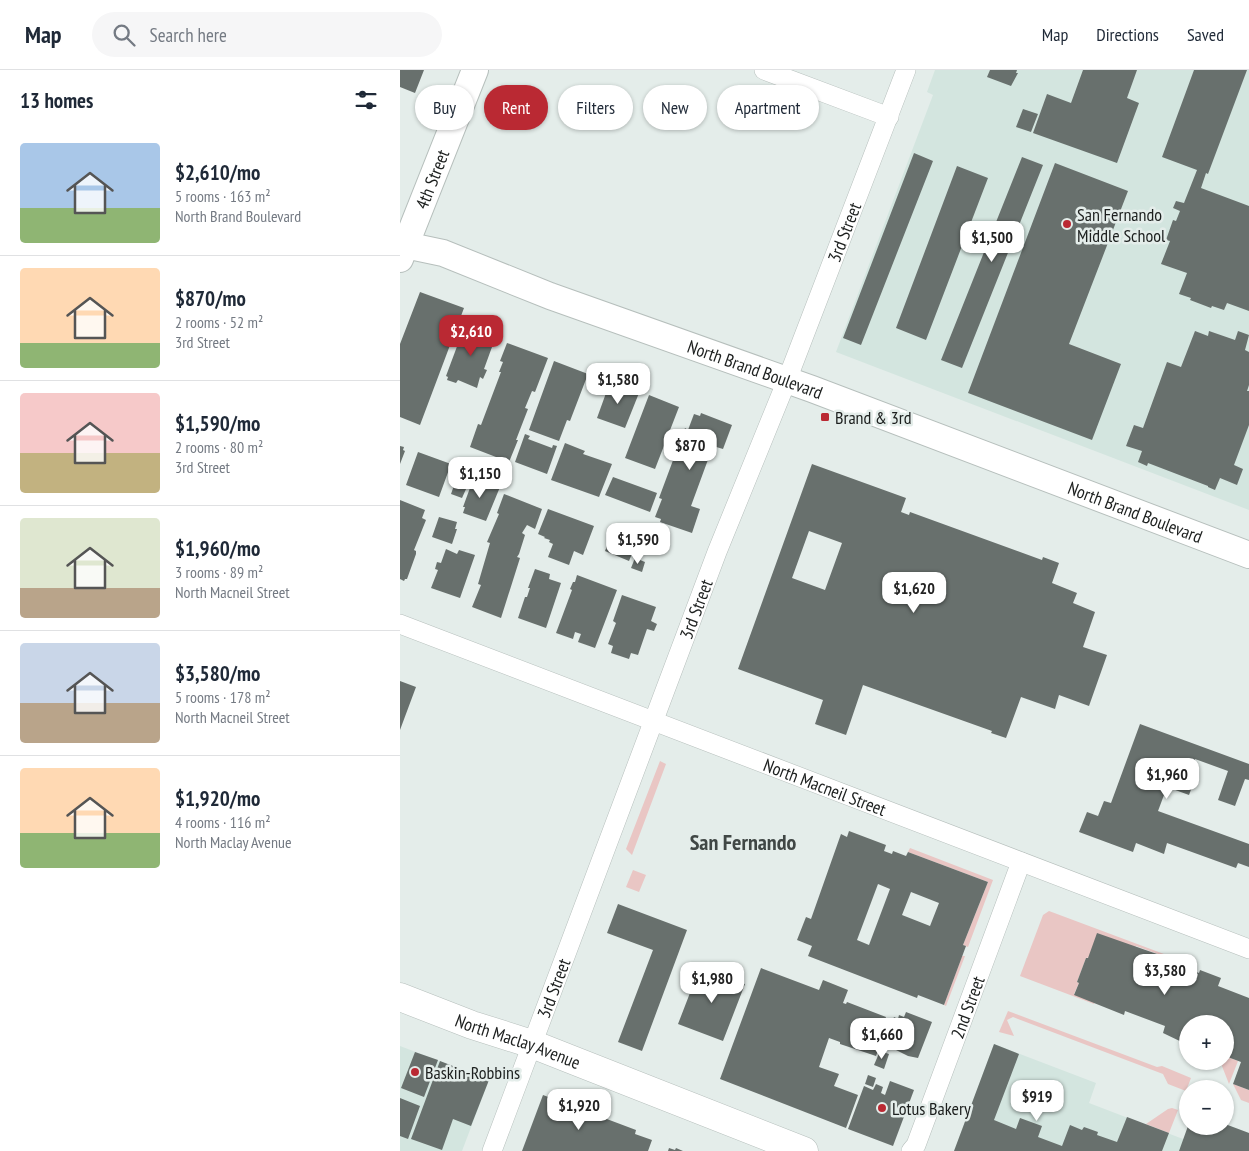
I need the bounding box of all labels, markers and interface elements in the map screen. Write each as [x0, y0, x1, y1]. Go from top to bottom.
search box [92, 12, 442, 57]
text: Map [25, 19, 62, 50]
icon: search [110, 21, 138, 49]
text: Search here [150, 23, 227, 47]
text: Map [1042, 23, 1068, 46]
text: Directions [1096, 23, 1159, 46]
text: Saved [1187, 23, 1224, 46]
chip: Buy [415, 85, 474, 130]
chip: Rent [484, 85, 548, 130]
chip: Filters [558, 85, 633, 130]
chip: New [643, 85, 707, 130]
chip: Apartment [717, 85, 819, 130]
icon: filters [352, 86, 380, 114]
text: 13 homes [20, 87, 93, 114]
street label: 4th Street [410, 146, 454, 212]
text: $2,610/mo [175, 159, 260, 186]
icon: home [60, 163, 120, 223]
text: 5 rooms · 163 m² [175, 186, 271, 206]
street label: 3rd Street [822, 199, 866, 265]
place label: San Fernando Middle School [1077, 203, 1166, 247]
text: North Brand Boulevard [175, 206, 301, 226]
marker: San Fernando Middle School [1061, 218, 1073, 230]
pin: $1,500 [951, 220, 1033, 263]
text: $1,500 [971, 227, 1013, 247]
text: $870/mo [175, 285, 246, 312]
icon: home [60, 288, 120, 348]
text: 2 rooms · 52 m² [175, 312, 263, 332]
pin: $2,610 [430, 314, 512, 357]
text: $2,610 [450, 321, 492, 341]
text: 3rd Street [175, 332, 230, 352]
street label: North Brand Boulevard [685, 334, 826, 404]
pin: $1,580 [577, 362, 659, 405]
text: $1,580 [597, 369, 639, 389]
place label: Brand & 3rd [835, 406, 912, 429]
text: $1,590/mo [175, 410, 260, 437]
marker: Brand & 3rd [819, 411, 831, 423]
icon: home [60, 413, 120, 473]
pin: $870 [660, 428, 720, 471]
text: $870 [675, 435, 705, 455]
text: 2 rooms · 80 m² [175, 437, 263, 457]
pin: $1,150 [439, 456, 521, 499]
text: 3rd Street [175, 457, 230, 477]
text: $1,150 [459, 463, 501, 483]
street label: North Brand Boulevard [1065, 476, 1206, 548]
pin: $1,590 [597, 522, 679, 565]
text: $1,590 [617, 529, 659, 549]
text: $1,960/mo [175, 535, 260, 562]
icon: home [60, 538, 120, 598]
text: 3 rooms · 89 m² [175, 562, 263, 582]
pin: $1,620 [873, 572, 955, 614]
street label: 3rd Street [674, 576, 717, 642]
text: $1,620 [893, 578, 935, 598]
text: North Macneil Street [175, 582, 290, 602]
text: $3,580/mo [175, 660, 260, 687]
icon: home [60, 663, 120, 723]
text: 5 rooms · 178 m² [175, 687, 271, 707]
text: North Macneil Street [175, 707, 290, 727]
street label: North Macneil Street [760, 753, 889, 821]
pin: $1,960 [1126, 758, 1208, 800]
text: $1,960 [1146, 764, 1188, 784]
text: $1,920/mo [175, 785, 260, 812]
icon: home [60, 788, 120, 848]
text: 4 rooms · 116 m² [175, 812, 271, 832]
district label: San Fernando [690, 828, 797, 856]
text: North Maclay Avenue [175, 832, 292, 852]
pin: $3,580 [1124, 954, 1206, 996]
street label: 3rd Street [532, 955, 575, 1021]
text: $3,580 [1144, 960, 1186, 980]
pin: $1,980 [671, 962, 753, 1004]
text: $1,980 [691, 968, 733, 988]
street label: 2nd Street [945, 973, 989, 1041]
street label: North Maclay Avenue [452, 1008, 584, 1074]
map controls [1179, 1015, 1234, 1135]
button: + [1179, 1015, 1234, 1070]
pin: $1,660 [841, 1018, 923, 1060]
text: $1,660 [861, 1024, 903, 1044]
place label: Baskin-Robbins [425, 1061, 520, 1084]
marker: Baskin-Robbins [409, 1066, 421, 1078]
pin: $919 [1007, 1080, 1067, 1122]
button: − [1179, 1080, 1234, 1135]
text: $919 [1022, 1086, 1052, 1106]
pin: $1,920 [538, 1088, 620, 1131]
text: $1,920 [558, 1095, 600, 1115]
place label: Lotus Bakery [892, 1097, 971, 1120]
marker: Lotus Bakery [876, 1102, 888, 1114]

